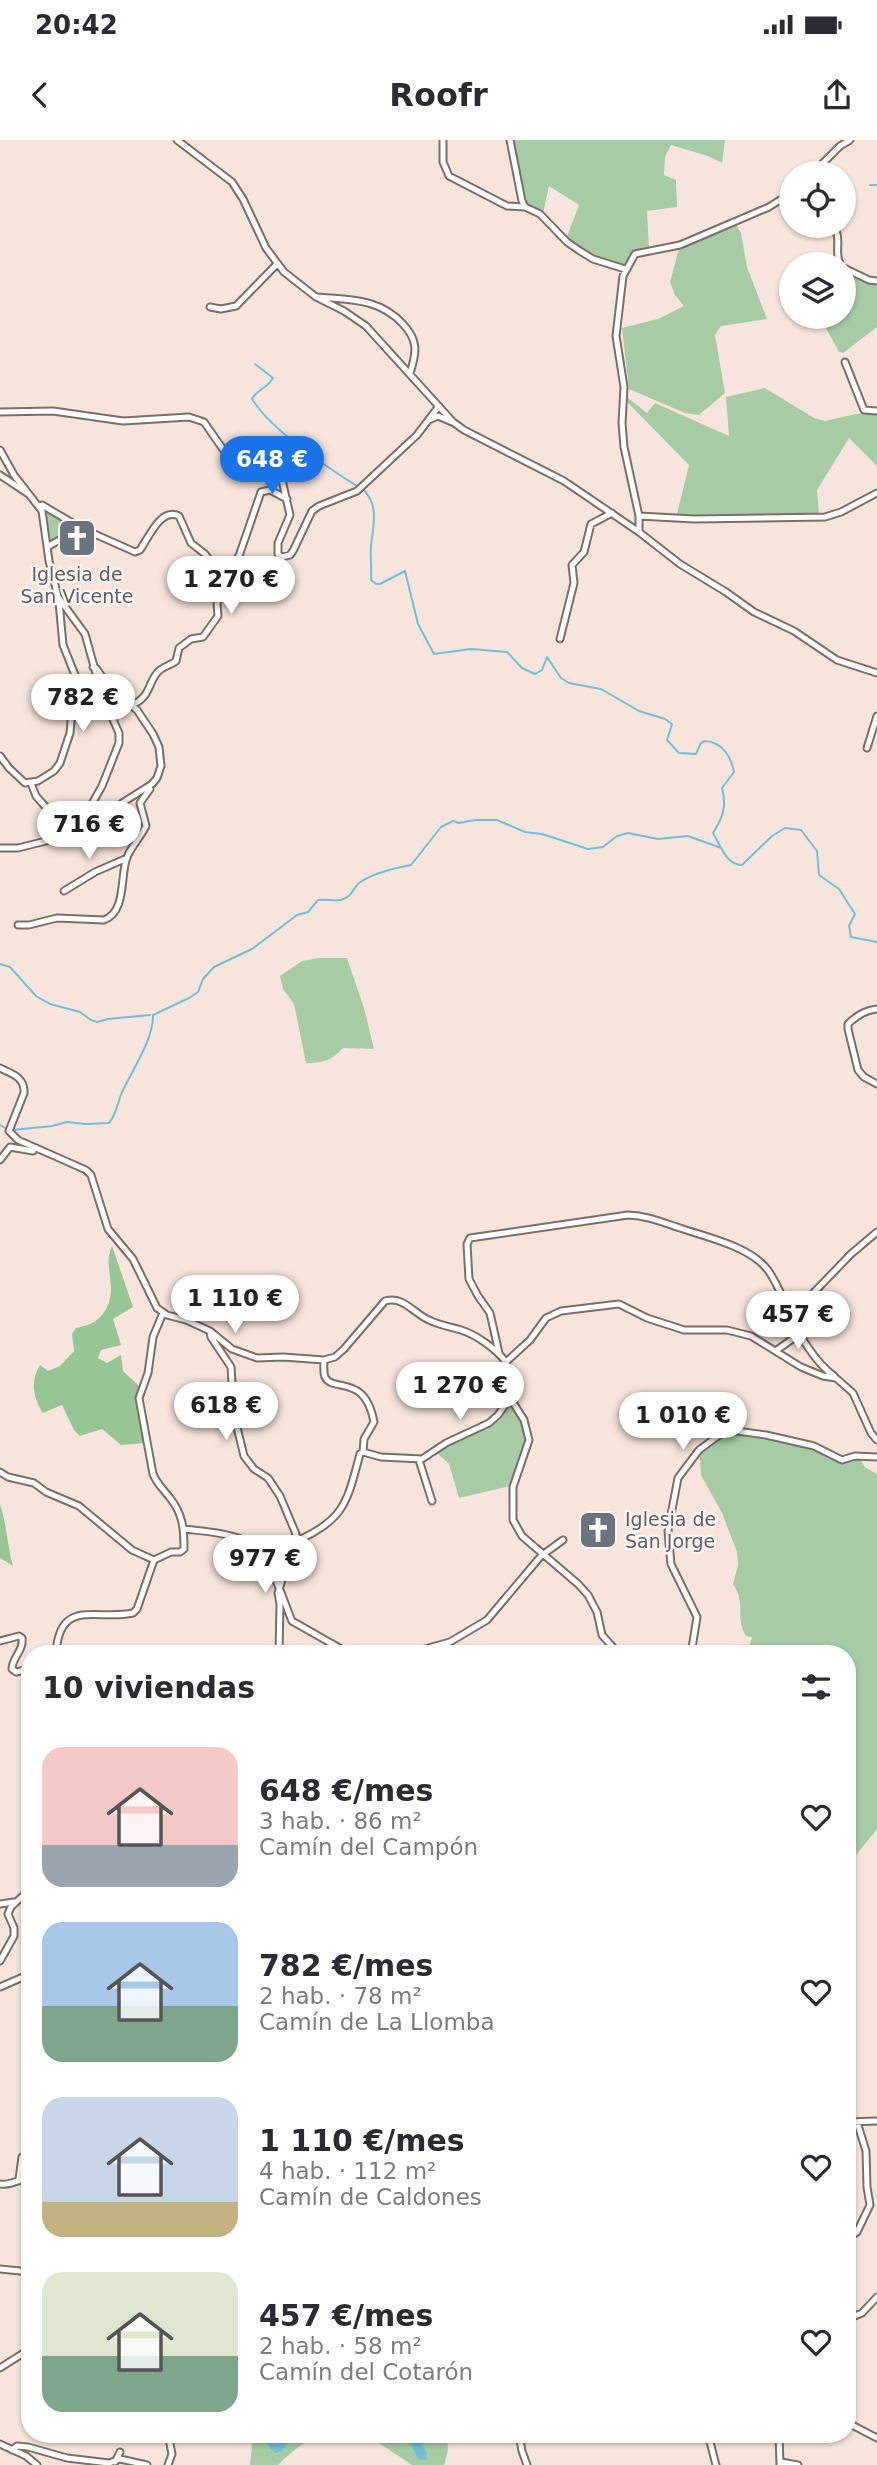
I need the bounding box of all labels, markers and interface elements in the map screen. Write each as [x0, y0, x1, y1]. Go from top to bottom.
text: 20:42 [35, 10, 118, 40]
icon: back [21, 76, 59, 114]
text: Roofr [389, 76, 488, 114]
icon: share [818, 76, 856, 114]
map controls [779, 161, 856, 329]
button: locate [779, 161, 856, 238]
button: layers [779, 252, 856, 329]
pin: 648 € [223, 436, 321, 496]
text: 648 € [236, 446, 308, 472]
church icon: Iglesia de San Vicente [56, 517, 98, 559]
pin: 1 270 € [166, 556, 296, 616]
place label: Iglesia de San Vicente [21, 563, 133, 607]
text: 1 270 € [183, 566, 279, 592]
pin: 782 € [34, 674, 132, 734]
text: 782 € [47, 684, 119, 710]
pin: 716 € [40, 802, 138, 861]
text: 716 € [53, 811, 125, 837]
pin: 1 110 € [170, 1276, 300, 1335]
text: 1 110 € [187, 1285, 283, 1311]
pin: 457 € [749, 1292, 847, 1351]
text: 457 € [762, 1301, 834, 1327]
pin: 1 270 € [395, 1362, 525, 1422]
text: 1 270 € [412, 1372, 508, 1398]
pin: 618 € [177, 1382, 275, 1442]
text: 618 € [190, 1392, 262, 1418]
pin: 1 010 € [618, 1392, 748, 1452]
text: 1 010 € [635, 1402, 731, 1428]
place label: Iglesia de San Jorge [625, 1508, 716, 1552]
church icon: Iglesia de San Jorge [577, 1509, 619, 1551]
pin: 977 € [216, 1536, 314, 1595]
text: 977 € [229, 1545, 301, 1571]
icon: filters [797, 1668, 835, 1706]
text: 10 viviendas [42, 1670, 255, 1705]
text: 648 €/mes [259, 1773, 433, 1808]
icon: home [98, 1775, 182, 1859]
icon: heart [797, 1798, 835, 1836]
text: 3 hab. · 86 m² [259, 1808, 422, 1834]
text: Camín del Campón [259, 1834, 478, 1860]
text: 782 €/mes [259, 1948, 433, 1983]
icon: home [98, 1950, 182, 2034]
icon: heart [797, 1973, 835, 2011]
text: 2 hab. · 78 m² [259, 1983, 422, 2009]
text: Camín de La Llomba [259, 2009, 495, 2035]
text: 1 110 €/mes [259, 2123, 465, 2158]
icon: home [98, 2125, 182, 2209]
icon: heart [797, 2148, 835, 2186]
text: 4 hab. · 112 m² [259, 2158, 436, 2184]
text: Camín de Caldones [259, 2184, 482, 2210]
text: 457 €/mes [259, 2298, 433, 2333]
icon: home [98, 2300, 182, 2384]
icon: heart [797, 2323, 835, 2361]
text: 2 hab. · 58 m² [259, 2333, 422, 2359]
text: Camín del Cotarón [259, 2359, 473, 2385]

